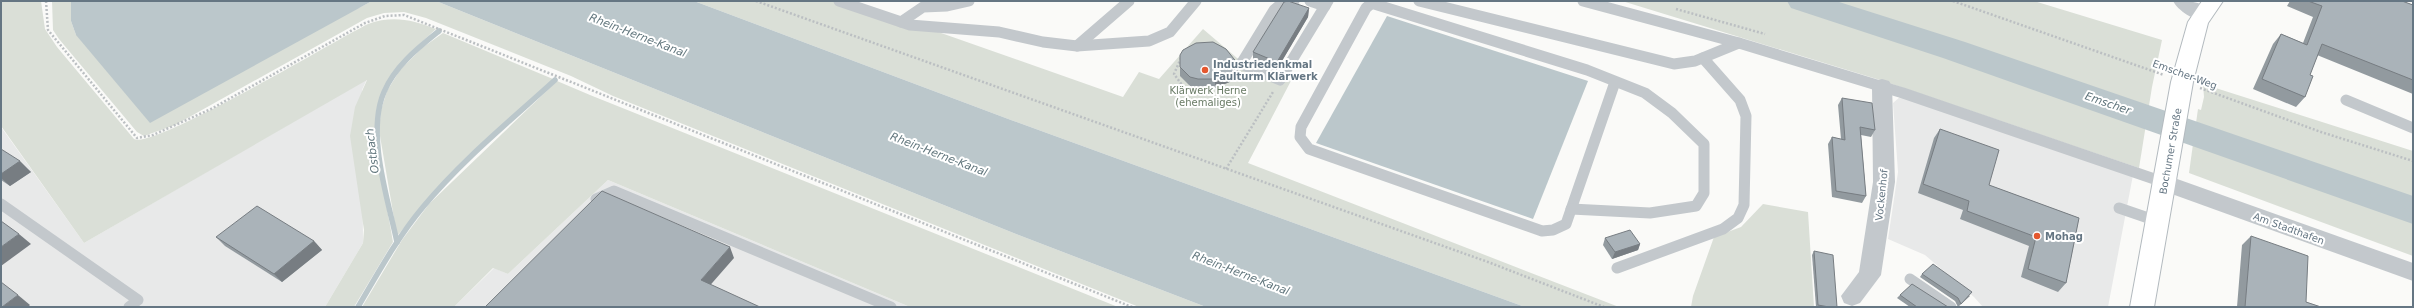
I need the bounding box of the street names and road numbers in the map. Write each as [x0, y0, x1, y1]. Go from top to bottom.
street label: Emscher-Weg [2151, 58, 2219, 91]
street label: Bochumer Straße [2157, 107, 2183, 195]
street label: Vockenhof [1873, 168, 1890, 221]
street label: Am Stadthafen [2252, 210, 2326, 246]

